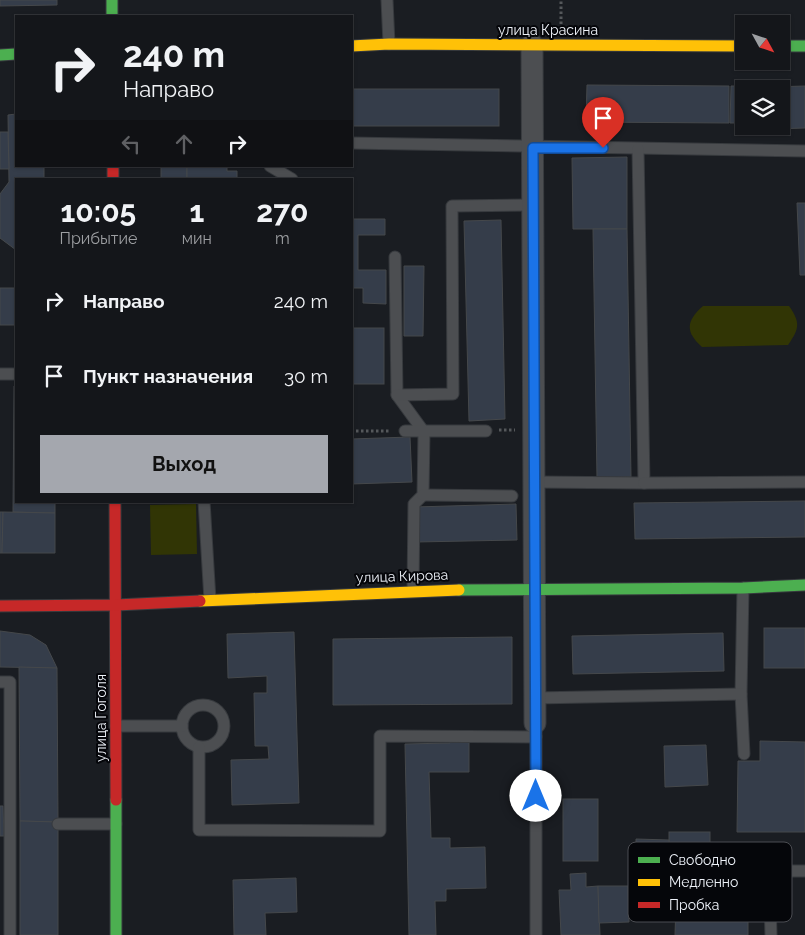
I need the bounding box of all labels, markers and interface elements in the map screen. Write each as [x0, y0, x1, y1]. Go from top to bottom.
north arrow [735, 15, 790, 70]
map controls [735, 15, 790, 135]
street label: улица Красина [498, 22, 598, 38]
text: 240 m [123, 34, 225, 75]
icon: right [40, 35, 105, 100]
text: Направо [123, 76, 214, 102]
button: layers [735, 80, 790, 135]
pin [582, 97, 624, 148]
icon: arrive [589, 104, 617, 132]
icon: left [117, 130, 145, 158]
icon: ahead [170, 130, 198, 158]
icon: right [223, 130, 251, 158]
text: 10:05 [61, 194, 136, 229]
text: 1 [189, 194, 204, 229]
text: 270 [256, 194, 309, 229]
text: Прибытие [59, 229, 137, 248]
text: мин [182, 229, 212, 248]
text: m [275, 229, 290, 248]
icon: right [40, 287, 68, 315]
text: Направо [83, 290, 164, 312]
text: 240 m [274, 290, 328, 312]
icon: arrive [40, 362, 68, 390]
text: Пункт назначения [83, 365, 253, 387]
text: 30 m [284, 365, 328, 387]
button: Выход [40, 435, 328, 493]
street label: улица Кирова [356, 566, 448, 586]
street label: улица Гоголя [93, 674, 109, 762]
position arrow [509, 769, 561, 821]
legend [628, 842, 792, 922]
text: Свободно [669, 852, 736, 868]
text: Медленно [669, 874, 738, 890]
text: Пробка [669, 897, 719, 913]

